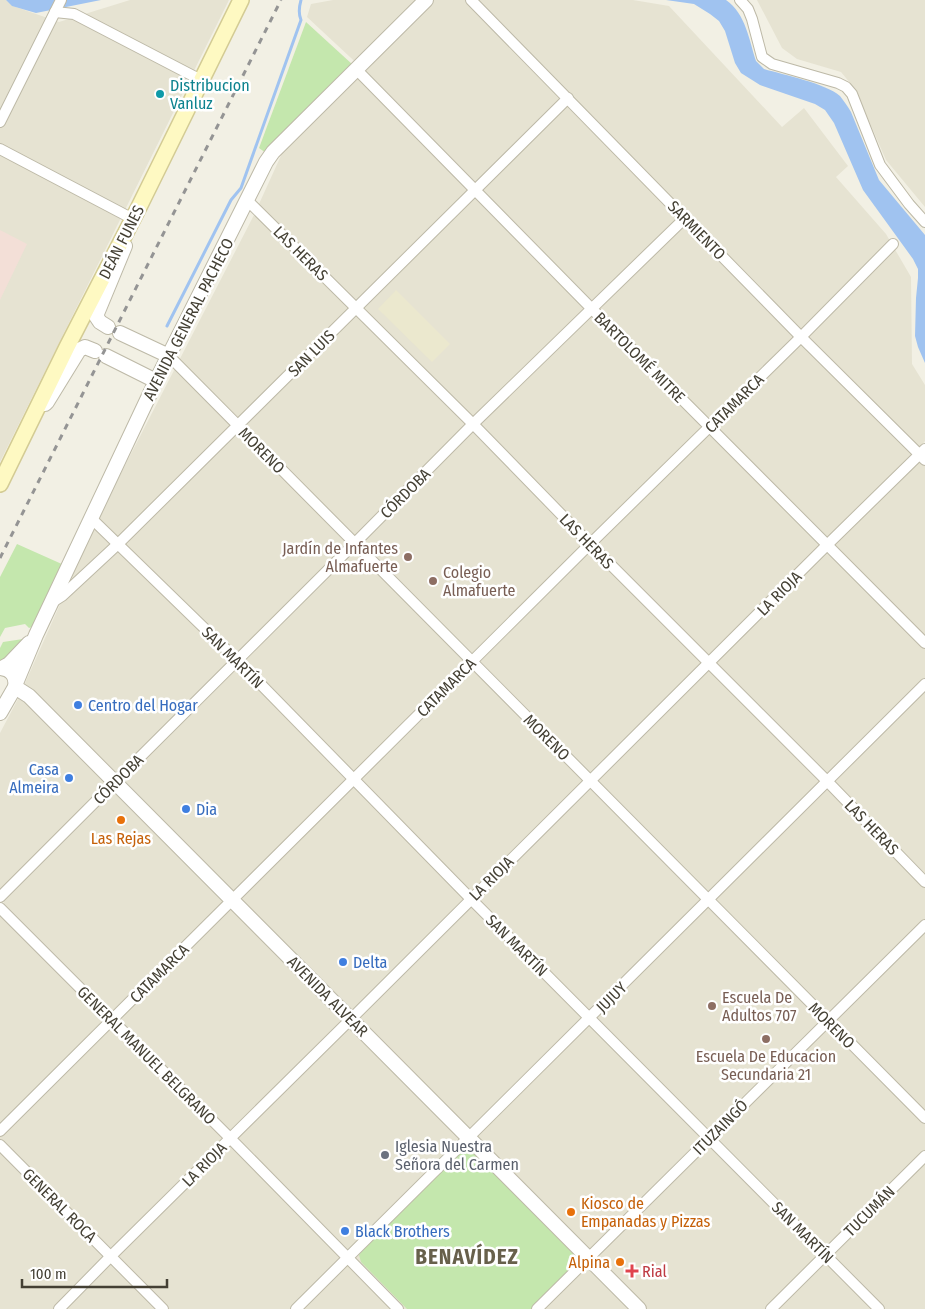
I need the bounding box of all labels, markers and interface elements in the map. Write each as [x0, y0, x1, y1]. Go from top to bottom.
place label: Distribucion Vanluz [170, 76, 250, 113]
marker: Distribucion Vanluz [154, 88, 166, 100]
street label: SARMIENTO [664, 197, 729, 264]
street label: DEÁN FUNES [95, 202, 148, 282]
street label: LAS HERAS [269, 222, 332, 285]
street label: AVENIDA GENERAL PACHECO [139, 235, 238, 404]
street label: BARTOLOMÉ MITRE [590, 308, 689, 407]
street label: SAN LUIS [284, 326, 339, 381]
street label: CATAMARCA [701, 369, 768, 437]
street label: MORENO [235, 423, 289, 477]
street label: CÓRDOBA [376, 464, 435, 522]
street label: LAS HERAS [556, 510, 618, 573]
place label: Jardín de Infantes Almafuerte [282, 539, 398, 576]
marker: Jardín de Infantes Almafuerte [402, 551, 414, 563]
place label: Colegio Almafuerte [443, 563, 516, 600]
street label: LA RIOJA [753, 567, 806, 619]
marker: Colegio Almafuerte [427, 575, 439, 587]
street label: SAN MARTÍN [198, 623, 267, 692]
street label: CATAMARCA [413, 653, 480, 721]
place label: Centro del Hogar [88, 696, 198, 715]
marker: Centro del Hogar [72, 699, 84, 711]
street label: MORENO [520, 710, 574, 764]
street label: CÓRDOBA [89, 750, 148, 808]
place label: Casa Almeira [9, 760, 59, 797]
marker: Casa Almeira [63, 772, 75, 784]
street label: LAS HERAS [841, 796, 903, 859]
place label: Dia [196, 800, 217, 819]
marker: Dia [180, 803, 192, 815]
marker: Las Rejas [115, 814, 127, 826]
place label: Las Rejas [91, 829, 151, 848]
street label: LA RIOJA [465, 852, 518, 904]
street label: SAN MARTÍN [482, 911, 551, 980]
street label: CATAMARCA [126, 939, 193, 1007]
street label: AVENIDA ALVEAR [283, 952, 372, 1041]
place label: Delta [353, 953, 388, 972]
marker: Delta [337, 956, 349, 968]
street label: JUJUY [592, 978, 631, 1017]
street label: GENERAL MANUEL BELGRANO [74, 982, 220, 1128]
place label: Escuela De Adultos 707 [722, 988, 797, 1025]
street label: MORENO [805, 998, 859, 1052]
marker: Escuela De Adultos 707 [706, 1000, 718, 1012]
marker: Escuela De Educacion Secundaria 21 [760, 1033, 772, 1045]
place label: Escuela De Educacion Secundaria 21 [696, 1047, 836, 1084]
street label: ITUZAINGÓ [689, 1096, 752, 1159]
place label: Iglesia Nuestra Señora del Carmen [395, 1137, 519, 1174]
street label: LA RIOJA [178, 1138, 231, 1190]
marker: Iglesia Nuestra Señora del Carmen [379, 1149, 391, 1161]
street label: GENERAL ROCA [19, 1164, 101, 1247]
street label: TUCUMÁN [840, 1182, 899, 1241]
place label: Kiosco de Empanadas y Pizzas [581, 1194, 710, 1231]
street label: SAN MARTÍN [768, 1198, 837, 1267]
marker: Kiosco de Empanadas y Pizzas [565, 1206, 577, 1218]
place label: Black Brothers [355, 1222, 450, 1241]
marker: Black Brothers [339, 1225, 351, 1237]
district label: BENAVÍDEZ [415, 1243, 519, 1270]
place label: Alpina [569, 1253, 610, 1272]
scale bar [22, 1256, 168, 1288]
marker: Alpina [614, 1256, 626, 1268]
place label: Rial [642, 1262, 667, 1281]
text: 100 m [30, 1265, 67, 1283]
marker: Rial [626, 1265, 638, 1277]

